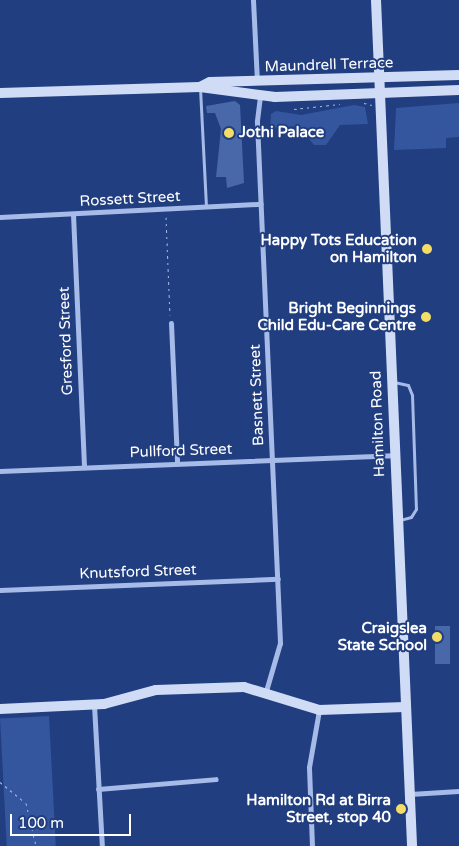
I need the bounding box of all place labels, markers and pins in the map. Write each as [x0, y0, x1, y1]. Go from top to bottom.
place label: Jothi Palace [239, 124, 324, 142]
marker: Jothi Palace [223, 127, 235, 139]
place label: Happy Tots Education on Hamilton [260, 231, 417, 266]
marker: Happy Tots Education on Hamilton [421, 243, 433, 255]
place label: Bright Beginnings Child Edu-Care Centre [257, 299, 416, 334]
marker: Bright Beginnings Child Edu-Care Centre [420, 311, 432, 323]
place label: Craigslea State School [338, 619, 427, 654]
marker: Craigslea State School [431, 631, 443, 643]
place label: Hamilton Rd at Birra Street, stop 40 [246, 791, 391, 826]
marker: Hamilton Rd at Birra Street, stop 40 [395, 803, 407, 815]

